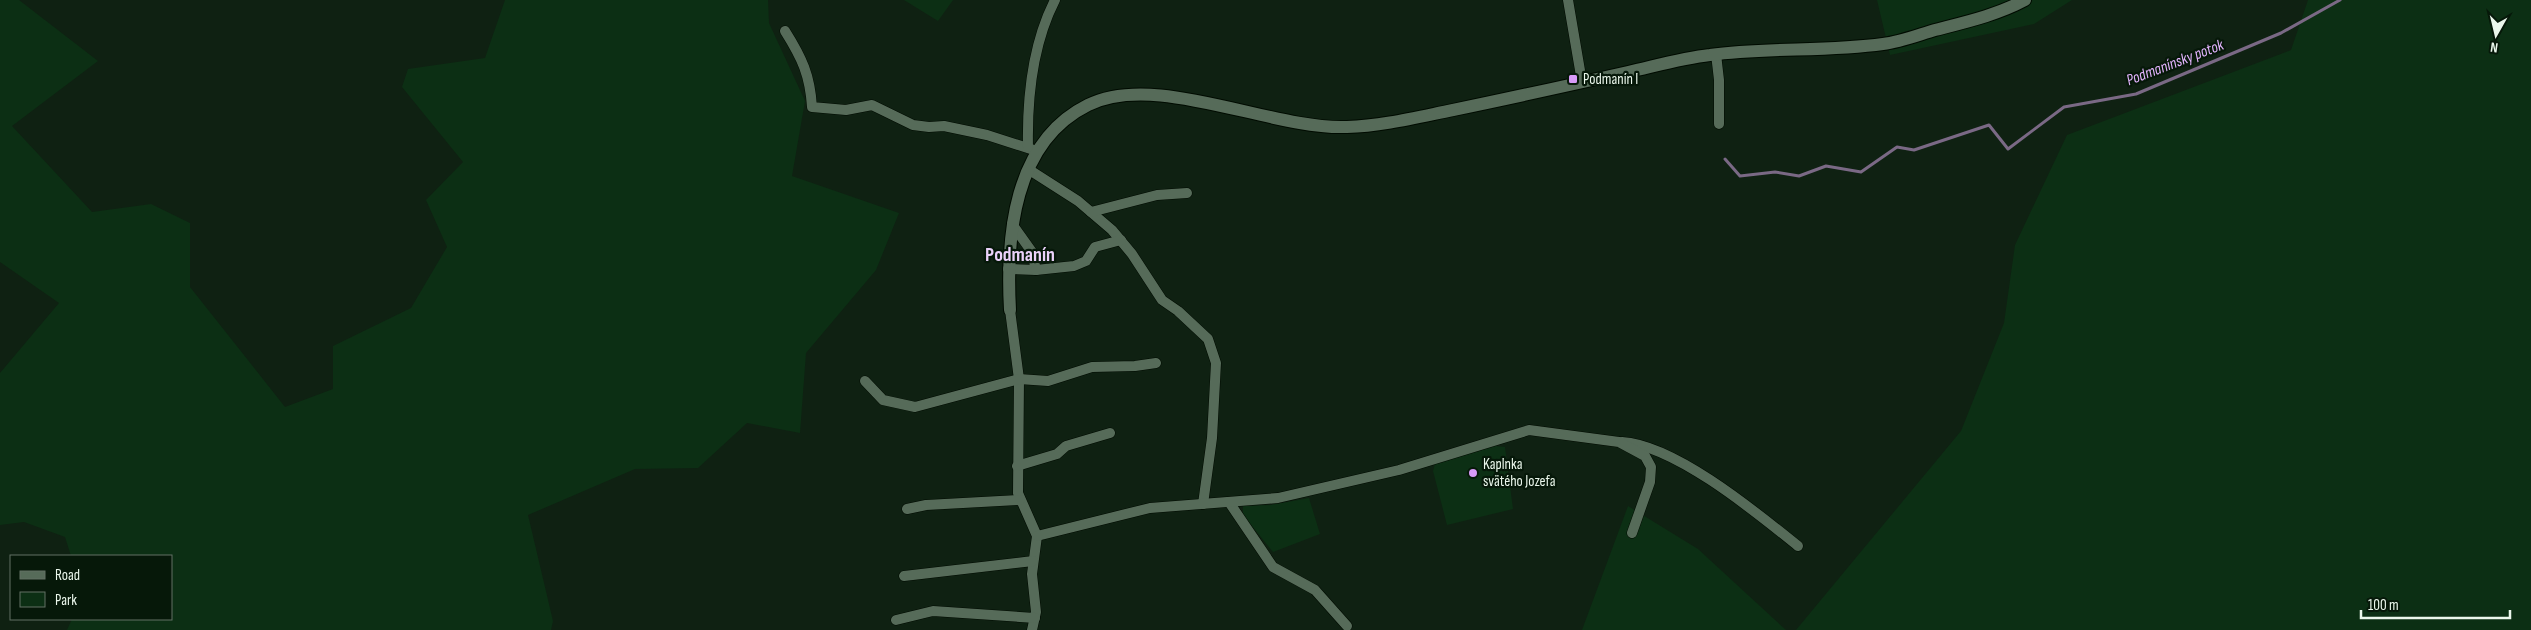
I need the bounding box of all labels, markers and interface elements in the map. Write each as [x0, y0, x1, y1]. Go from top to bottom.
north arrow [2471, 10, 2521, 60]
water label: Podmanínsky potok [2124, 35, 2227, 90]
text: N [2489, 38, 2499, 56]
place label: Podmanín I [1583, 70, 1638, 89]
marker: Podmanín I [1567, 73, 1579, 85]
district label: Podmanín [985, 243, 1055, 267]
place label: Kaplnka svätého Jozefa [1483, 455, 1556, 491]
marker: Kaplnka svätého Jozefa [1467, 467, 1479, 479]
legend [10, 555, 172, 620]
text: Road [55, 566, 80, 585]
scale bar [2361, 588, 2510, 620]
text: Park [55, 591, 77, 610]
text: 100 m [2368, 596, 2399, 615]

